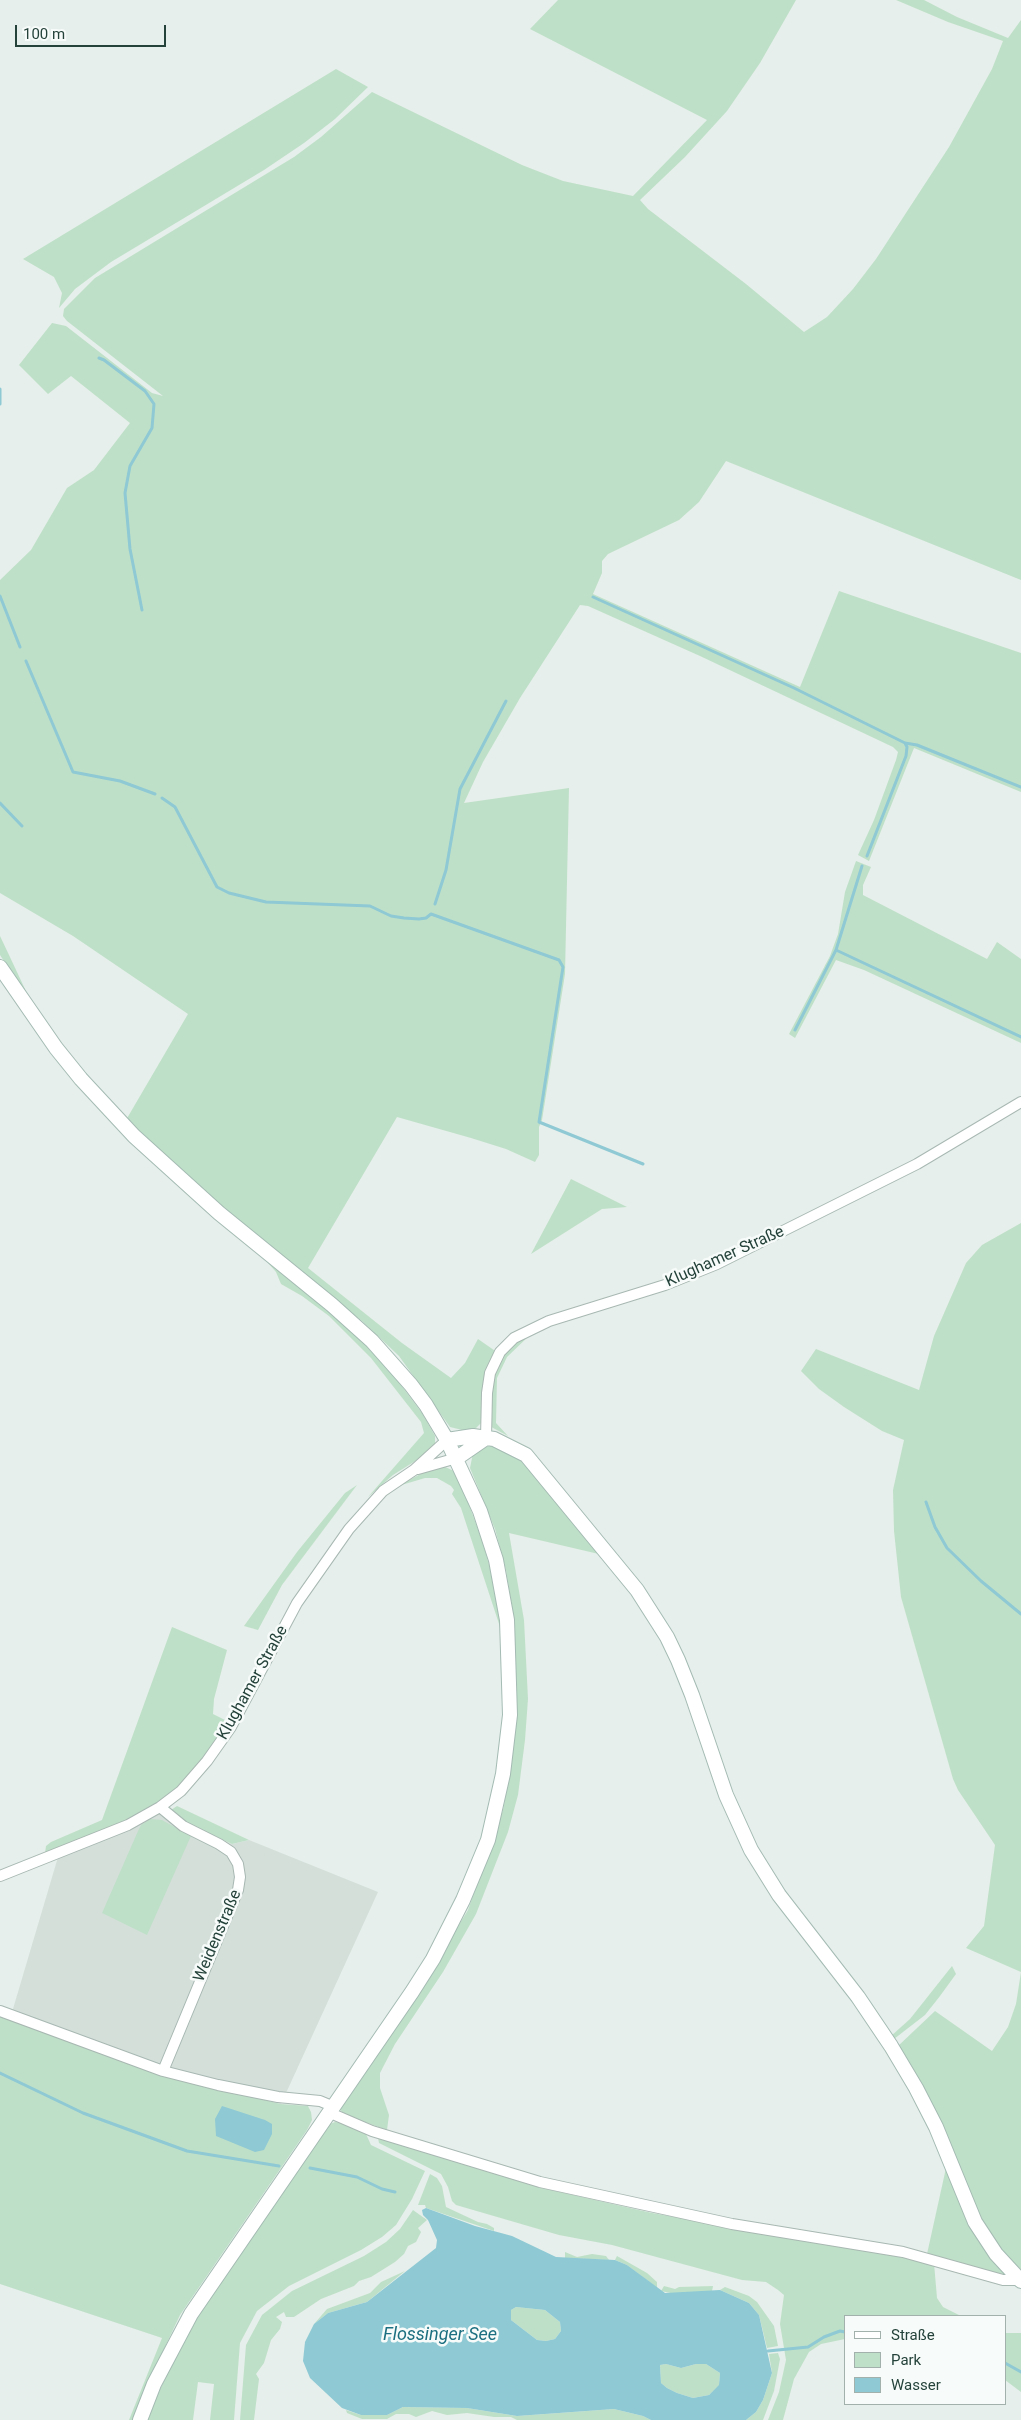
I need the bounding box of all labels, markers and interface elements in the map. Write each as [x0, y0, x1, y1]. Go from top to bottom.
scale bar [18, 15, 169, 47]
text: 100 m [23, 25, 65, 43]
street label: Klughamer Straße [663, 1222, 787, 1292]
street label: Klughamer Straße [214, 1622, 292, 1744]
street label: Weidenstraße [190, 1887, 246, 1985]
legend [844, 2315, 1006, 2405]
water label: Flossinger See [383, 2324, 497, 2346]
text: Straße [891, 2326, 935, 2344]
text: Park [891, 2351, 921, 2369]
text: Wasser [891, 2376, 941, 2394]

